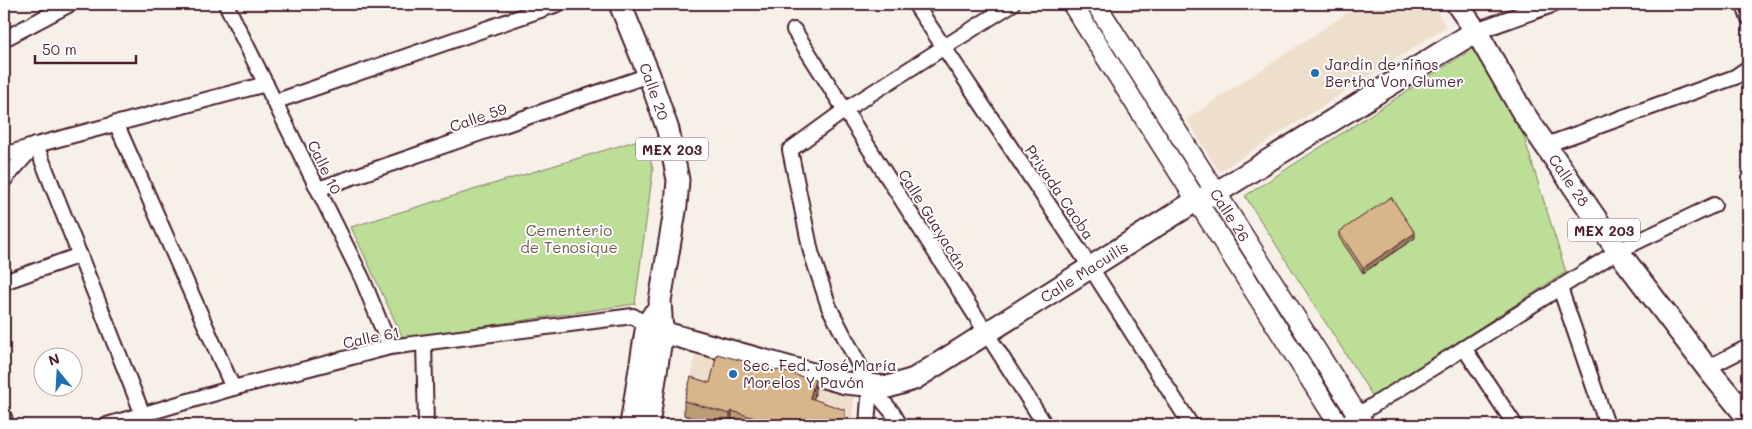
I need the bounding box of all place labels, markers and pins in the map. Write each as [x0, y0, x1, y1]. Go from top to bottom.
place label: Jardín de niños Bertha Von Glumer [1325, 54, 1464, 91]
marker: Jardín de niños Bertha Von Glumer [1309, 67, 1321, 79]
place label: Sec. Fed. José María Morelos Y Pavón [743, 355, 897, 392]
marker: Sec. Fed. José María Morelos Y Pavón [727, 368, 739, 380]

